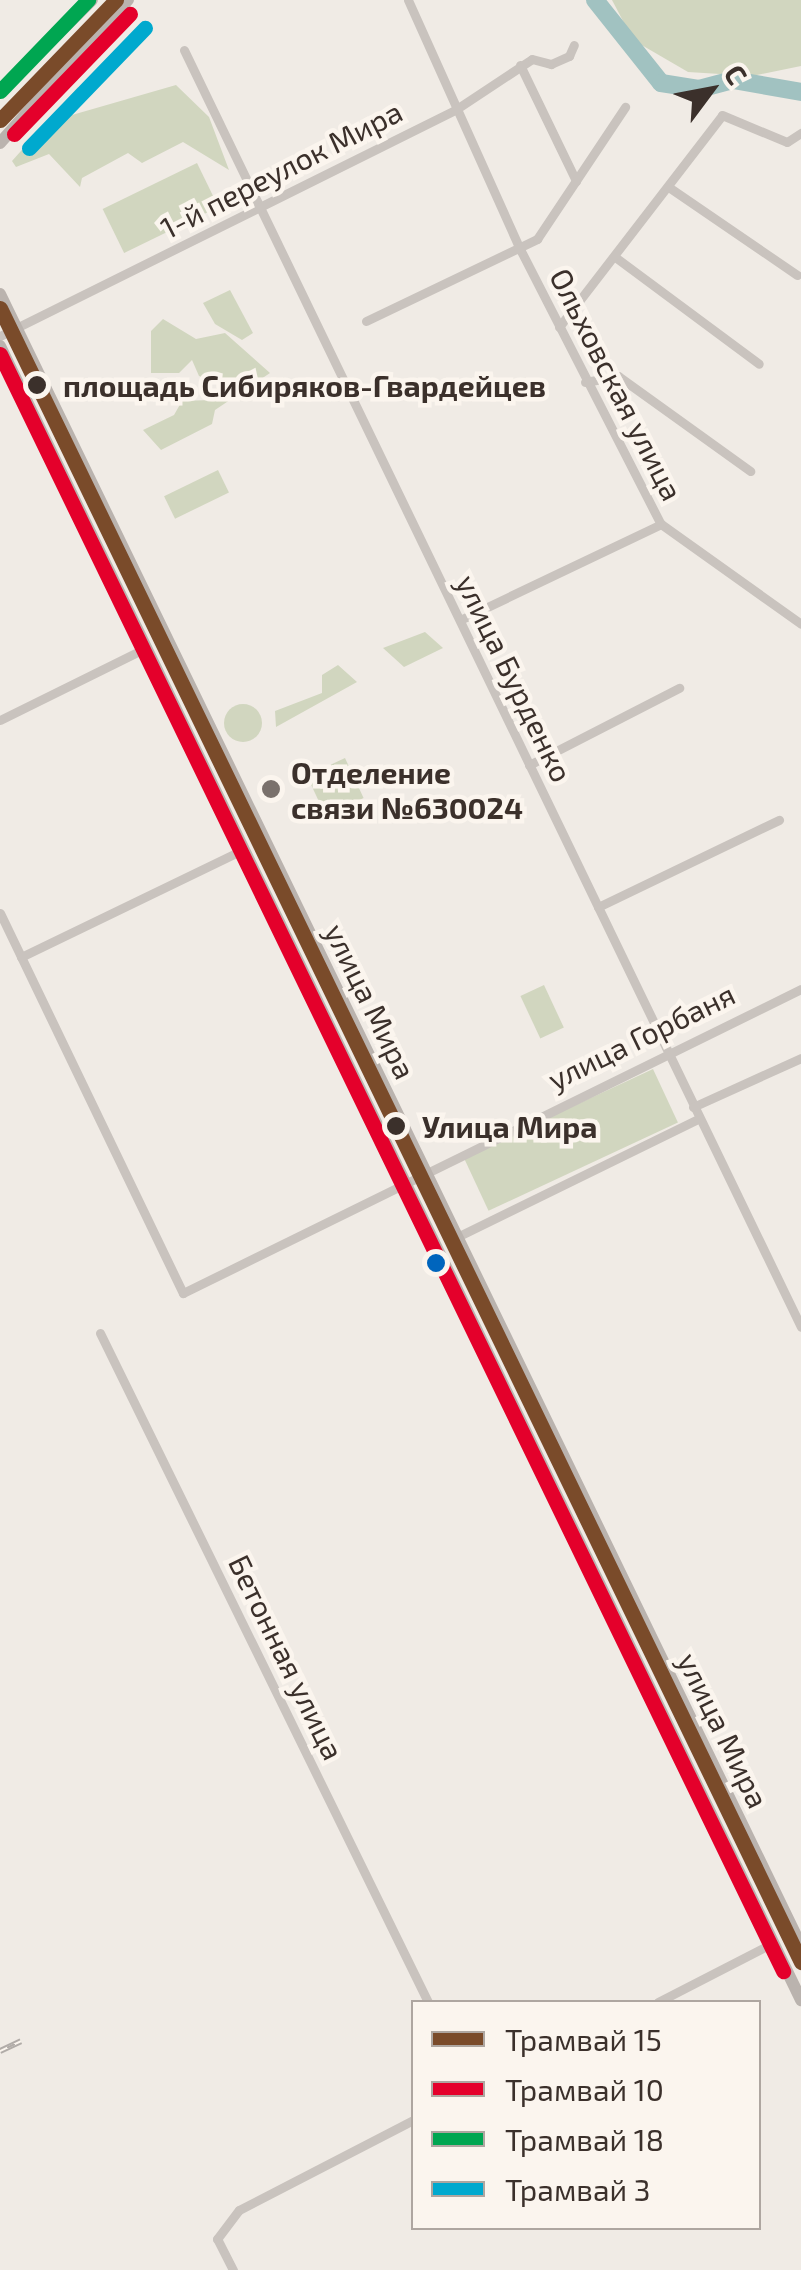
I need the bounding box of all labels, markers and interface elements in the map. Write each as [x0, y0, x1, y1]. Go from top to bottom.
north arrow [661, 40, 761, 140]
text: С [718, 58, 755, 90]
street label: 1-й переулок Мира [154, 92, 408, 246]
street label: Ольховская улица [543, 262, 691, 506]
place label: площадь Сибиряков-Гвардейцев [63, 367, 546, 403]
marker: площадь Сибиряков-Гвардейцев [20, 368, 54, 402]
street label: улица Бурденко [449, 569, 581, 787]
place label: Отделение связи №630024 [291, 754, 523, 824]
marker: Отделение связи №630024 [260, 778, 282, 800]
street label: улица Мира [318, 917, 424, 1085]
street label: улица Горбаня [542, 975, 740, 1097]
place label: Улица Мира [422, 1108, 597, 1144]
marker: Улица Мира [379, 1109, 413, 1143]
unlabelled marker [426, 1253, 446, 1273]
street label: Бетонная улица [222, 1549, 352, 1765]
street label: улица Мира [671, 1646, 777, 1814]
legend [411, 2000, 761, 2230]
text: Трамвай 15 [505, 2021, 662, 2057]
text: Трамвай 10 [505, 2071, 664, 2107]
text: Трамвай 18 [505, 2121, 664, 2157]
text: Трамвай 3 [505, 2171, 651, 2207]

